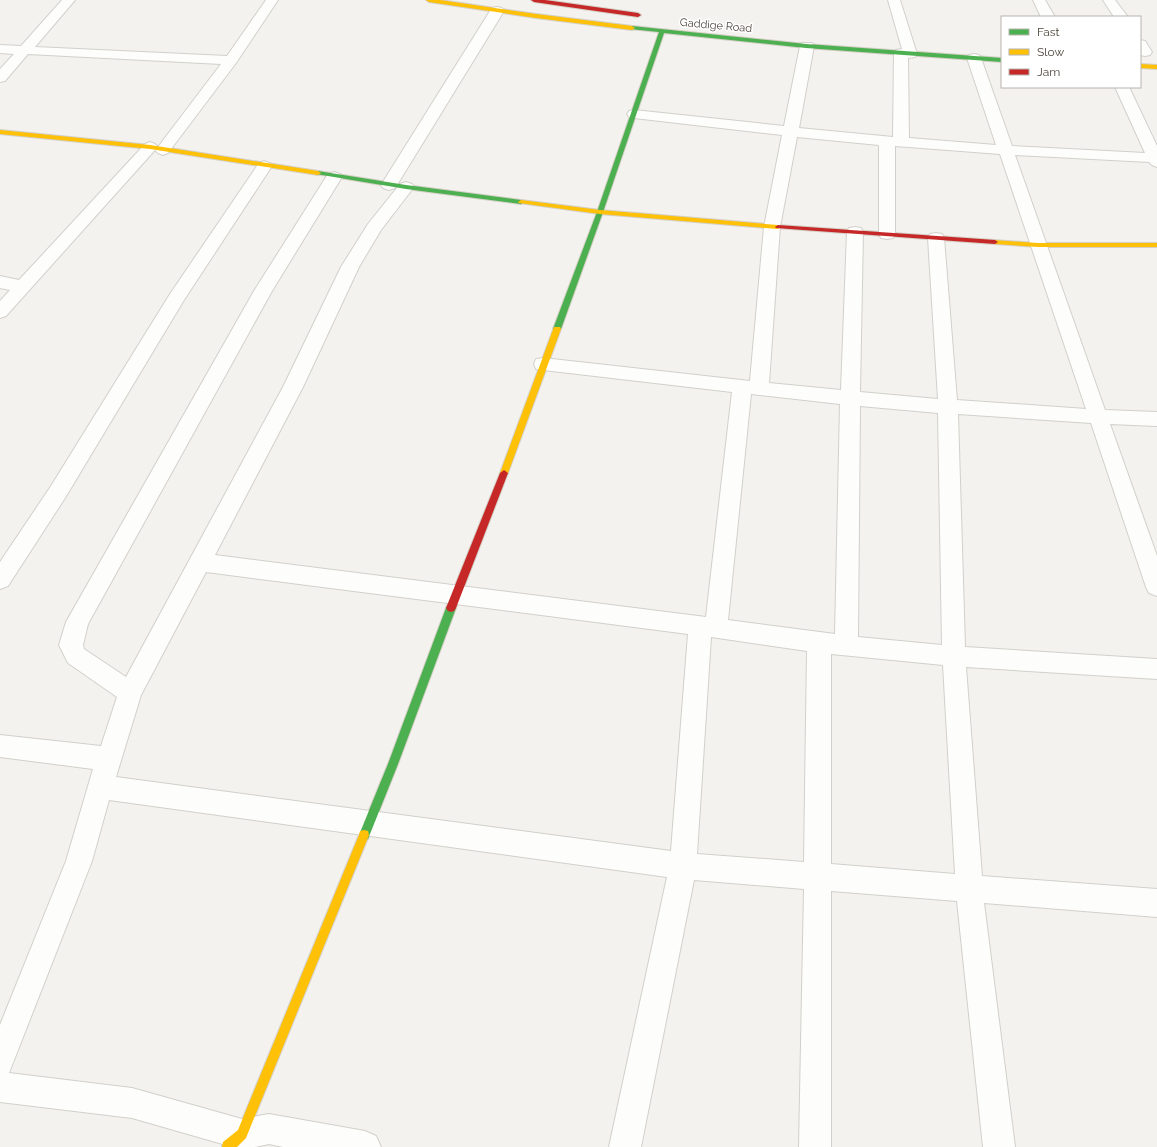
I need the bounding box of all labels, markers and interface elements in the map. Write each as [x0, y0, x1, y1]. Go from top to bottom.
street label: Gaddige Road [679, 16, 753, 35]
legend [1001, 16, 1141, 88]
text: Fast [1037, 25, 1060, 39]
text: Slow [1037, 45, 1064, 59]
text: Jam [1037, 65, 1060, 79]

